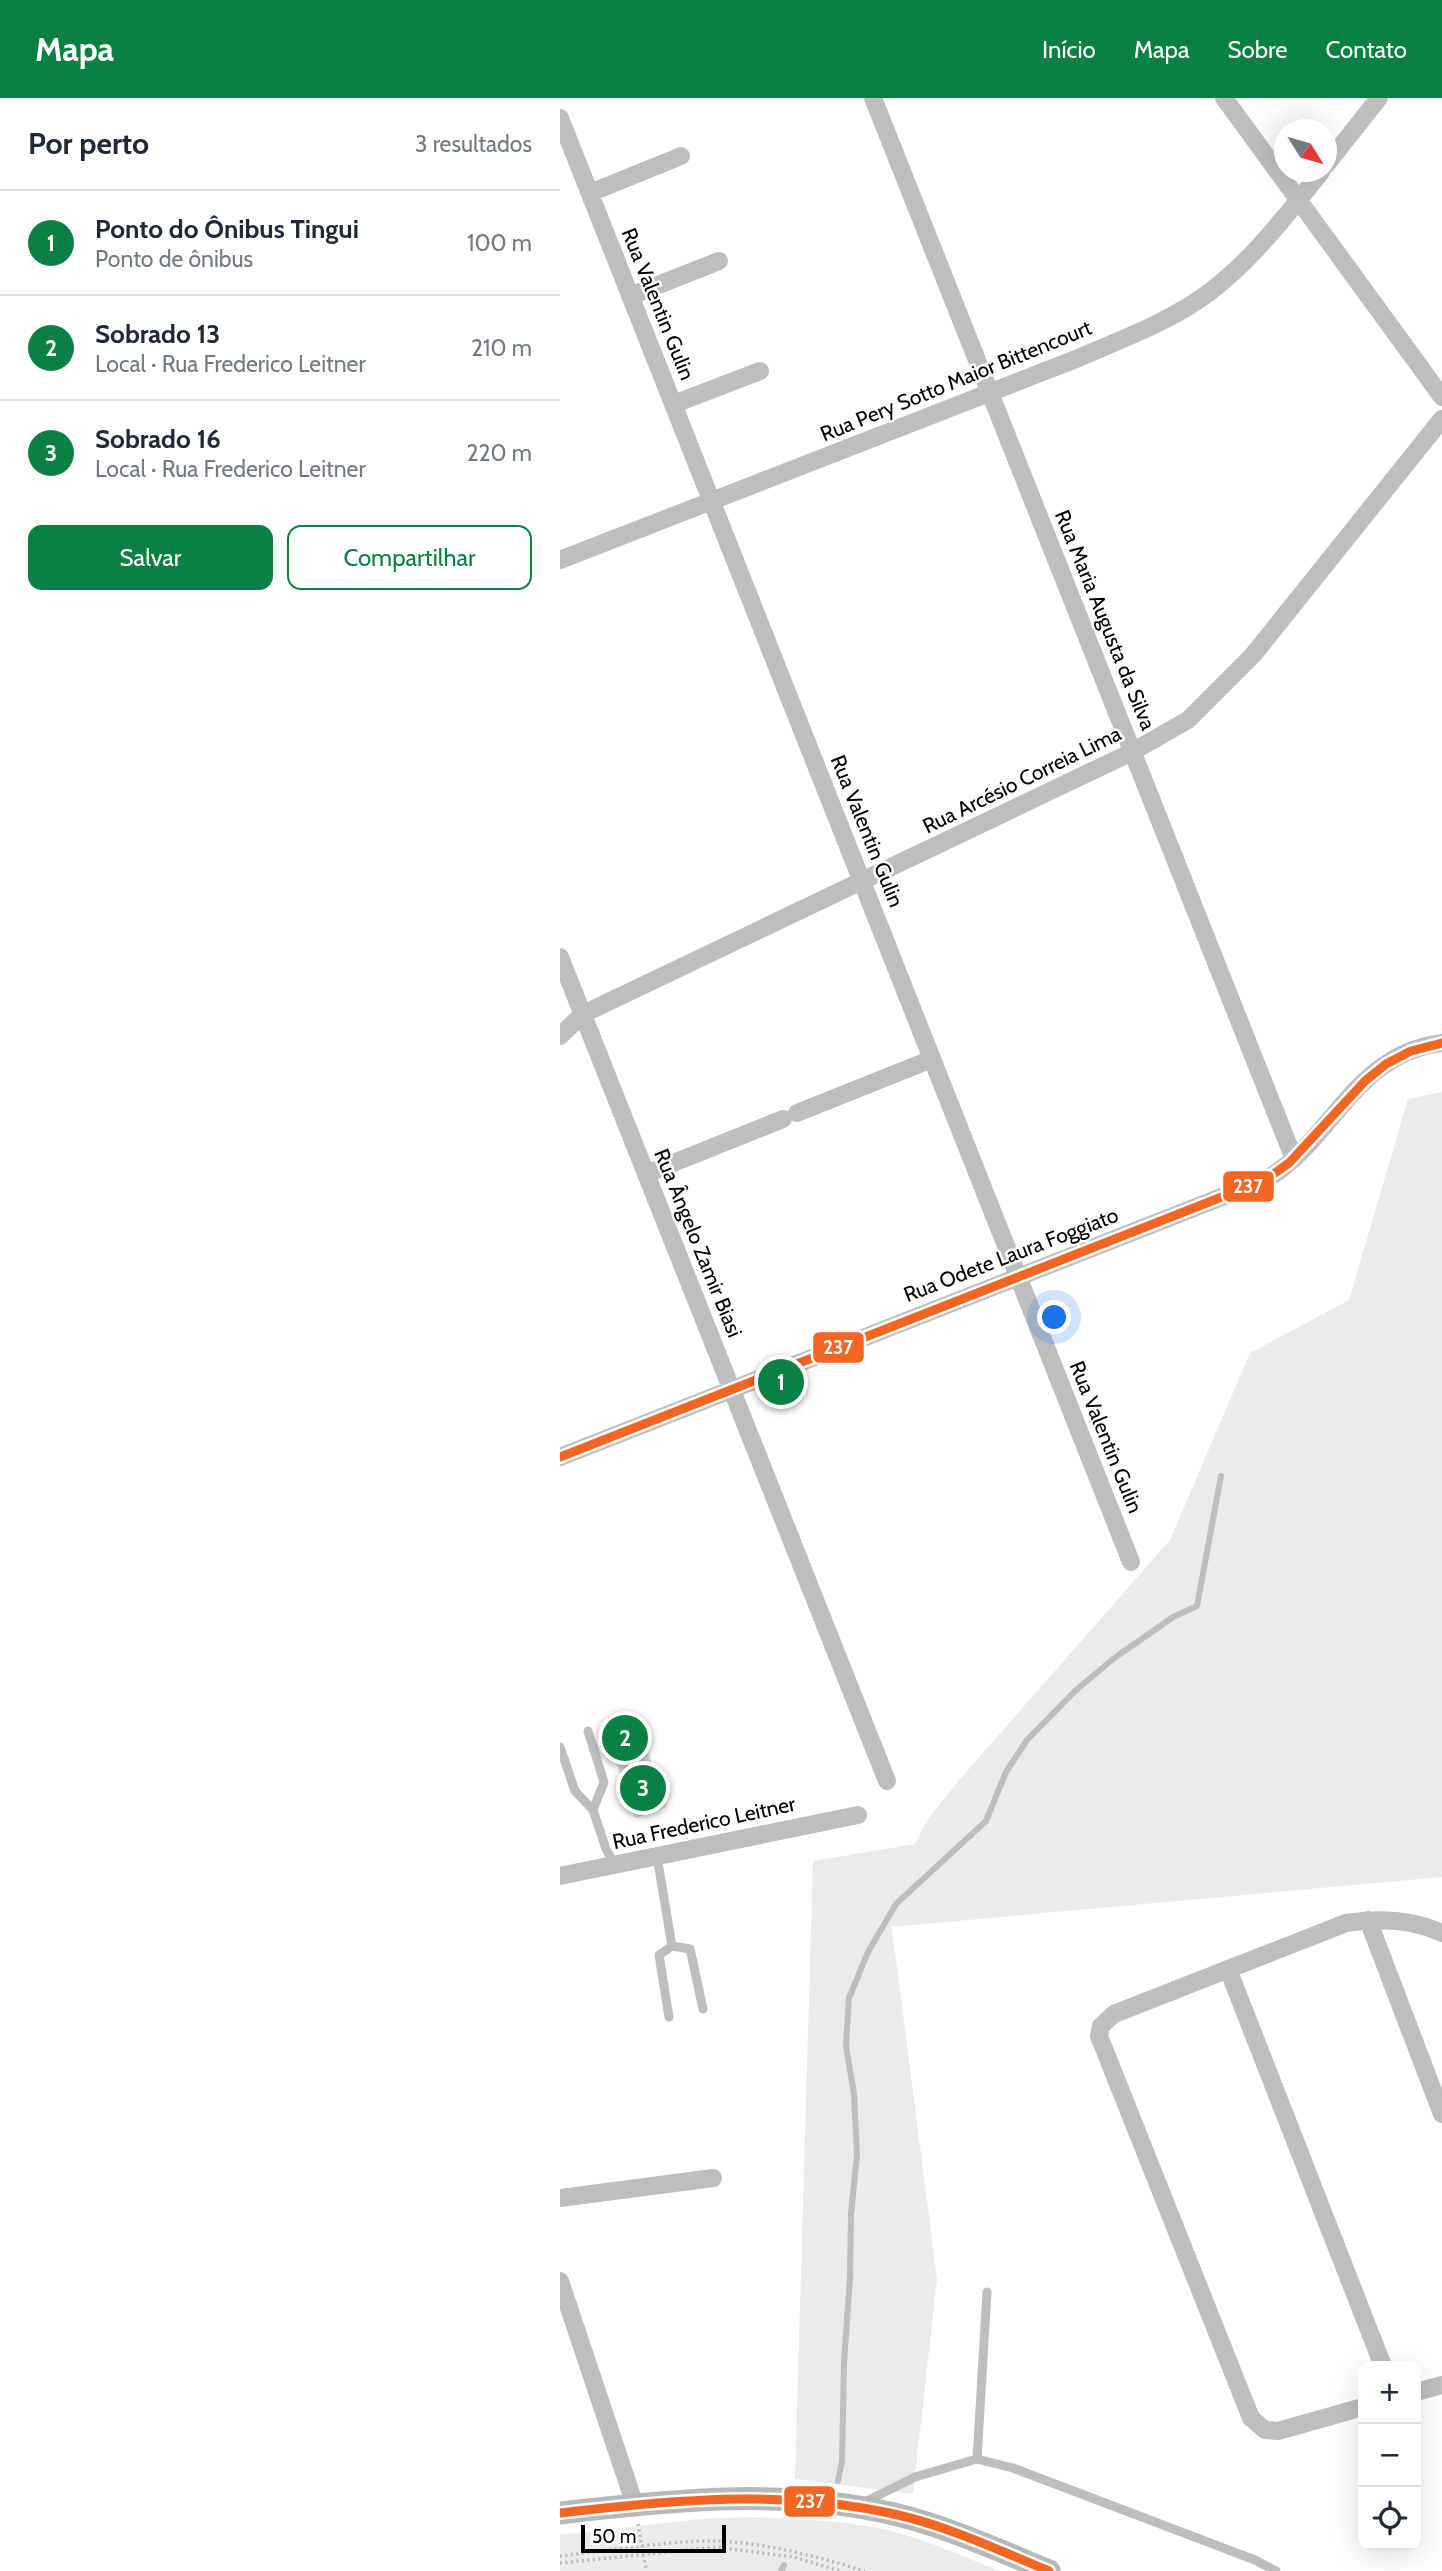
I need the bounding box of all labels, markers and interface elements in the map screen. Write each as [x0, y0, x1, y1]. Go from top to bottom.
text: Mapa [35, 29, 114, 69]
text: Início [1042, 35, 1096, 64]
text: Mapa [1134, 35, 1189, 64]
text: Sobre [1227, 35, 1288, 64]
text: Contato [1326, 35, 1407, 64]
north arrow [1274, 119, 1337, 182]
text: Por perto [28, 125, 149, 162]
text: 3 resultados [415, 130, 532, 158]
text: Ponto do Ônibus Tingui [95, 213, 359, 245]
street label: Rua Valentin Gulin [617, 224, 700, 383]
text: 1 [47, 229, 55, 257]
text: 100 m [467, 229, 532, 257]
text: Ponto de ônibus [95, 245, 253, 273]
street label: Rua Pery Sotto Maior Bittencourt [817, 315, 1095, 446]
text: Sobrado 13 [95, 318, 220, 350]
text: 2 [45, 334, 57, 362]
text: 210 m [471, 334, 532, 362]
text: Local · Rua Frederico Leitner [95, 350, 366, 378]
text: Sobrado 16 [95, 423, 221, 455]
text: 3 [45, 439, 57, 467]
text: 220 m [466, 439, 532, 467]
text: Local · Rua Frederico Leitner [95, 455, 366, 483]
street label: Rua Maria Augusta da Silva [1050, 506, 1161, 733]
button: Salvar [28, 525, 273, 590]
button: Compartilhar [287, 525, 532, 590]
street label: Rua Arcésio Correia Lima [918, 721, 1125, 839]
street label: Rua Valentin Gulin [826, 751, 909, 910]
street label: Rua Ângelo Zamir Biasi [649, 1145, 748, 1341]
line badge: 237 [1222, 1170, 1275, 1203]
text: 237 [1233, 1175, 1263, 1198]
street label: Rua Odete Laura Foggiato [900, 1202, 1122, 1307]
your location [1037, 1300, 1071, 1334]
line badge: 237 [812, 1331, 865, 1364]
text: 237 [823, 1336, 853, 1359]
pin: 1 [758, 1356, 804, 1408]
street label: Rua Valentin Gulin [1065, 1357, 1148, 1516]
pin: 2 [602, 1712, 648, 1764]
pin: 3 [620, 1762, 666, 1814]
street label: Rua Frederico Leitner [610, 1791, 798, 1854]
map controls [1358, 2361, 1421, 2550]
button: + [1358, 2361, 1421, 2424]
button: − [1358, 2424, 1421, 2487]
line badge: 237 [783, 2485, 836, 2518]
button: locate [1358, 2487, 1421, 2550]
text: 237 [795, 2490, 825, 2513]
scale bar [581, 2522, 726, 2554]
text: 50 m [592, 2525, 636, 2548]

